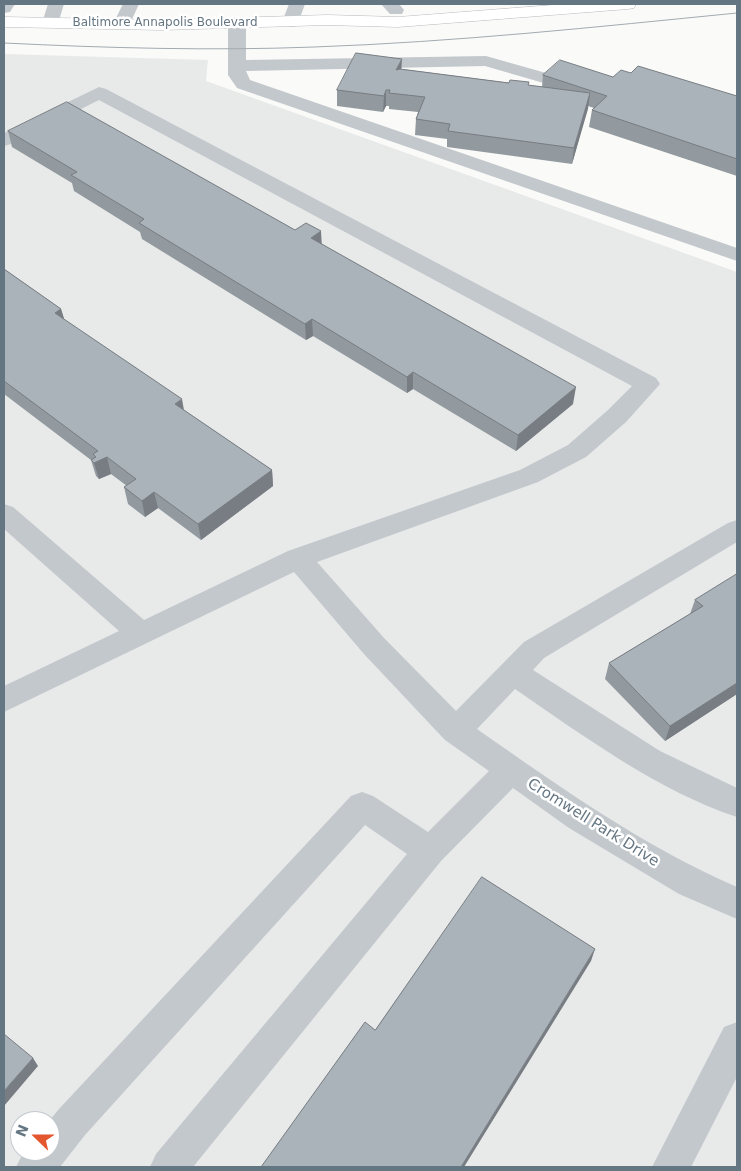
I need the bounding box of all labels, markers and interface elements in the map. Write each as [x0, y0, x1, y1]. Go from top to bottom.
street label: Baltimore Annapolis Boulevard [72, 16, 258, 30]
street label: Cromwell Park Drive [524, 775, 662, 871]
north arrow [10, 1111, 60, 1161]
text: N [12, 1122, 32, 1139]

